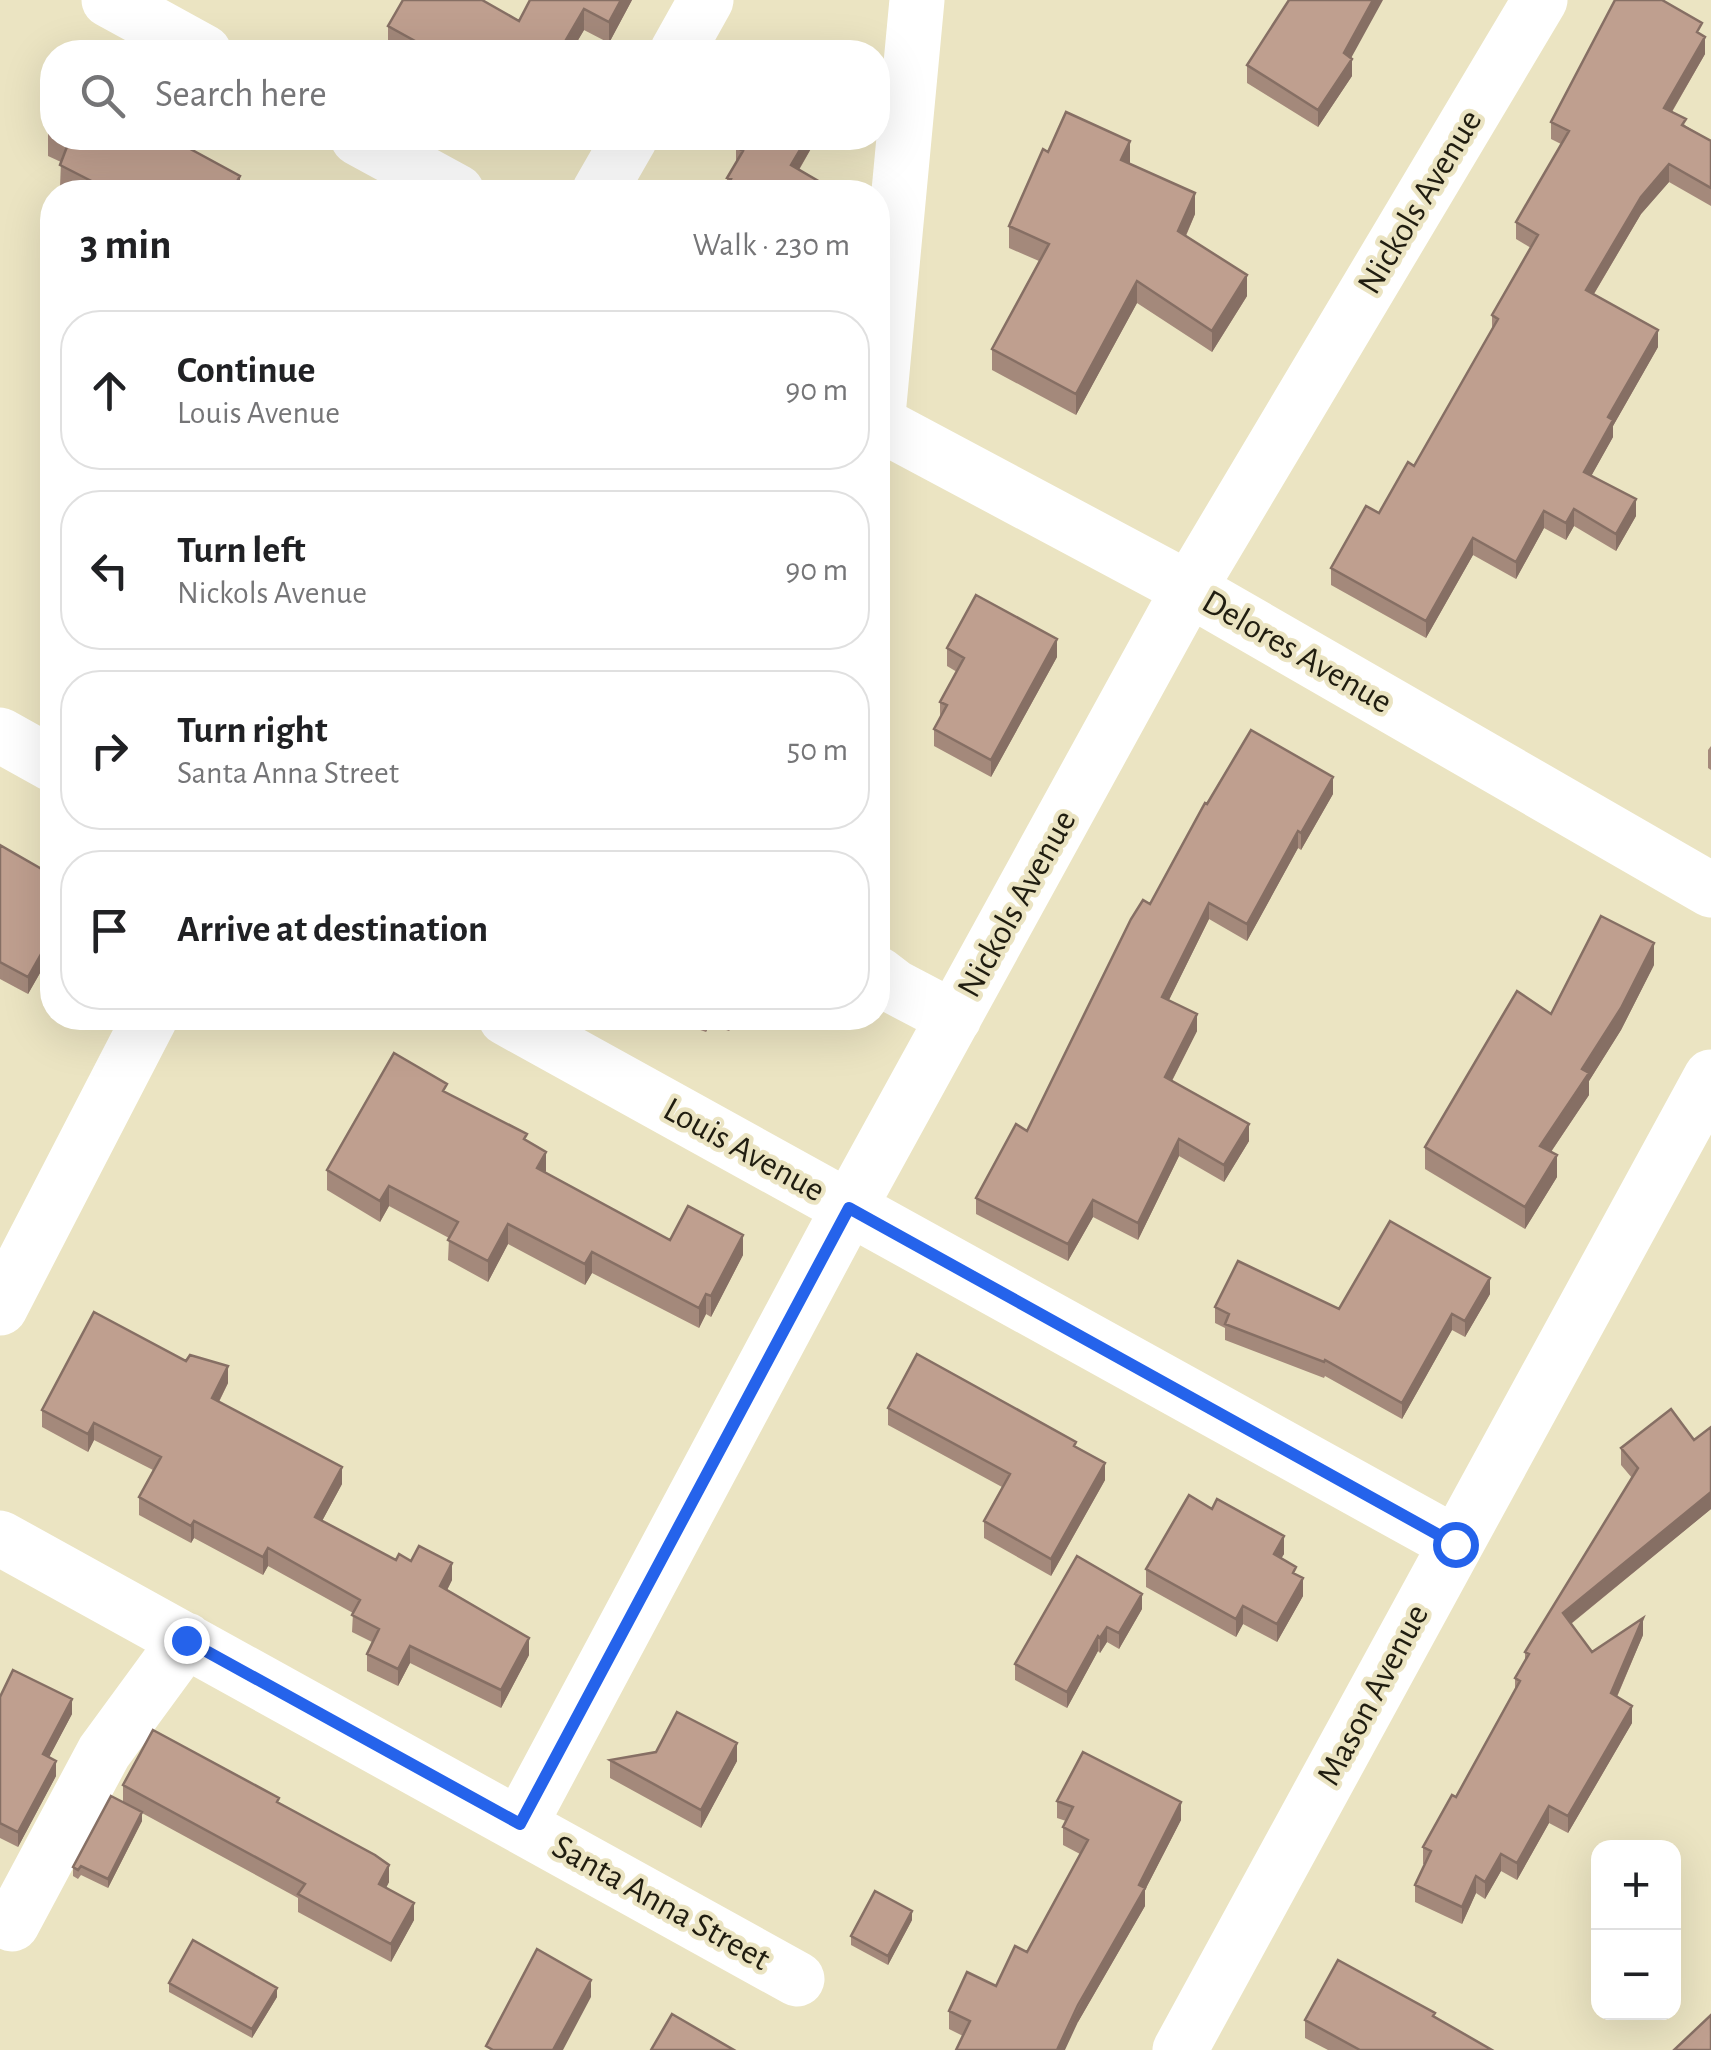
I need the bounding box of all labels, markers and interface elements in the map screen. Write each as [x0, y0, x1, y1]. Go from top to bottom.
search box [40, 40, 890, 150]
icon: search [75, 68, 130, 123]
text: Search here [155, 76, 327, 114]
street label: Nickols Avenue [1351, 104, 1489, 300]
text: 3 min [80, 224, 172, 266]
text: Walk · 230 m [692, 229, 850, 261]
text: Continue [177, 352, 315, 390]
icon: ahead [82, 363, 137, 418]
text: 90 m [785, 374, 848, 406]
text: Louis Avenue [177, 397, 340, 429]
text: Turn left [177, 532, 305, 570]
icon: left [82, 543, 137, 598]
text: 90 m [785, 554, 848, 586]
text: Nickols Avenue [177, 577, 367, 609]
street label: Delores Avenue [1196, 584, 1398, 720]
text: Turn right [177, 712, 327, 750]
icon: right [82, 723, 137, 778]
text: 50 m [787, 734, 848, 766]
text: Santa Anna Street [177, 757, 399, 789]
street label: Nickols Avenue [951, 805, 1083, 1003]
icon: arrive [82, 903, 137, 958]
text: Arrive at destination [177, 911, 488, 949]
street label: Louis Avenue [658, 1091, 830, 1209]
route start [1433, 1522, 1479, 1568]
street label: Mason Avenue [1311, 1599, 1435, 1791]
route end [164, 1618, 210, 1664]
street label: Santa Anna Street [546, 1829, 776, 1977]
map controls [1591, 1840, 1681, 2020]
button: + [1591, 1840, 1681, 1930]
button: − [1591, 1930, 1681, 2020]

